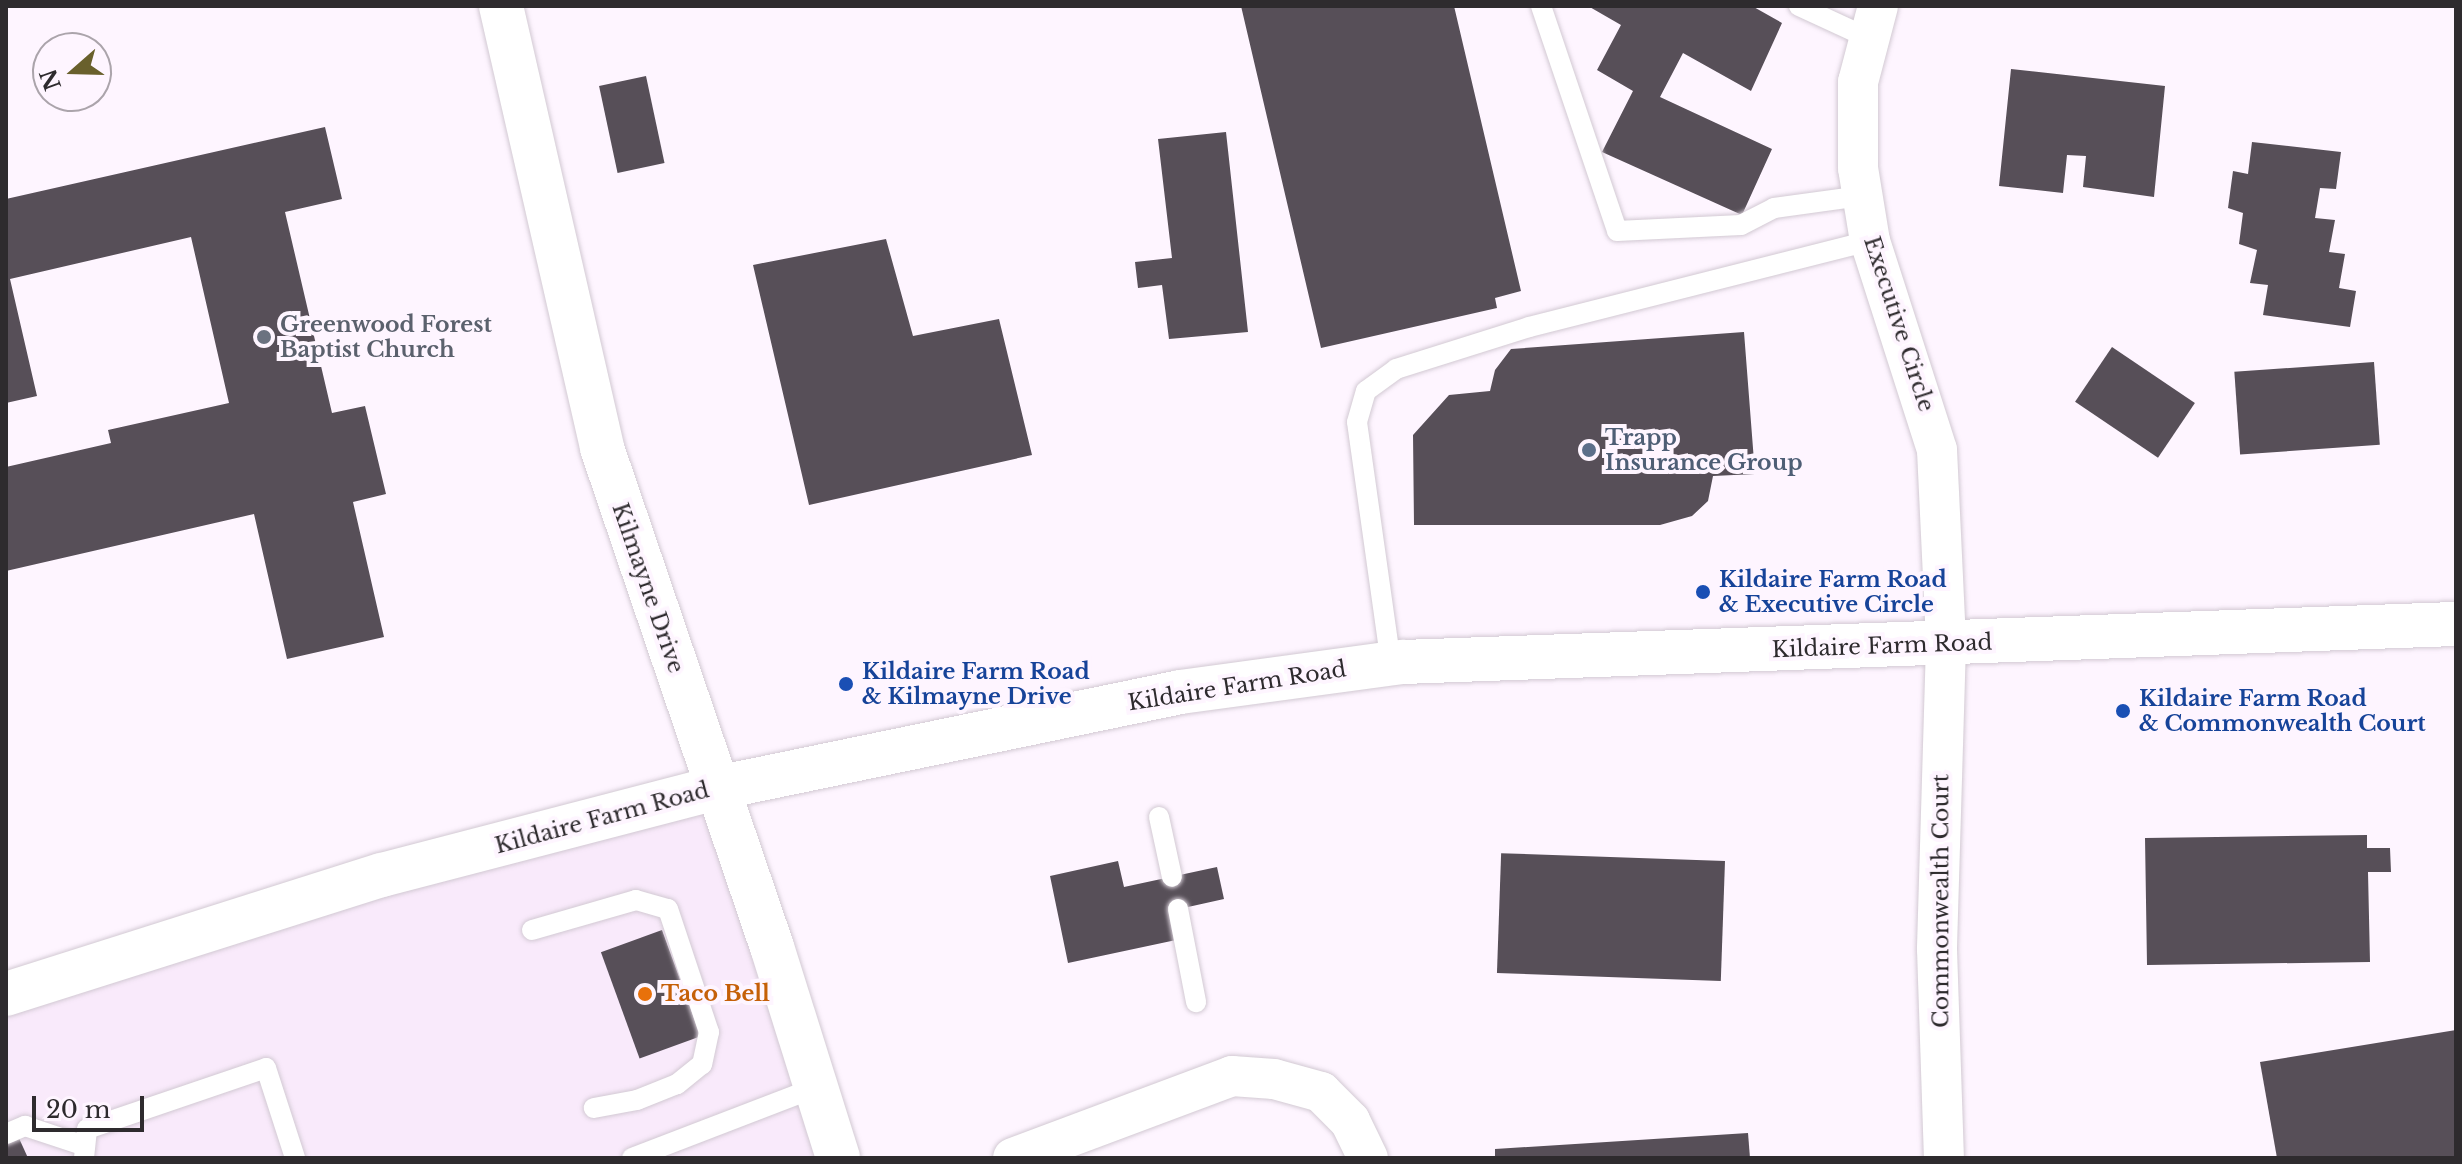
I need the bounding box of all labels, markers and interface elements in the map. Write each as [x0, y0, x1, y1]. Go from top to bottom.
north arrow [32, 32, 112, 112]
text: N [35, 65, 67, 94]
street label: Executive Circle [1858, 233, 1940, 415]
place label: Greenwood Forest Baptist Church [280, 311, 492, 362]
marker: Greenwood Forest Baptist Church [255, 328, 273, 346]
place label: Trapp Insurance Group [1605, 424, 1803, 476]
marker: Trapp Insurance Group [1580, 441, 1598, 459]
street label: Kilmayne Drive [607, 499, 689, 677]
place label: Kildaire Farm Road & Executive Circle [1719, 566, 1947, 618]
marker: Kildaire Farm Road & Executive Circle [1694, 583, 1712, 601]
street label: Kildaire Farm Road [1771, 629, 1993, 663]
street label: Kildaire Farm Road [1126, 656, 1348, 716]
place label: Kildaire Farm Road & Kilmayne Drive [862, 658, 1090, 710]
marker: Kildaire Farm Road & Kilmayne Drive [837, 675, 855, 693]
place label: Kildaire Farm Road & Commonwealth Court [2139, 685, 2426, 736]
marker: Kildaire Farm Road & Commonwealth Court [2114, 702, 2132, 720]
street label: Commonwealth Court [1928, 774, 1954, 1028]
street label: Kildaire Farm Road [492, 777, 712, 859]
place label: Taco Bell [661, 981, 770, 1007]
marker: Taco Bell [636, 985, 654, 1003]
scale bar [36, 1080, 148, 1130]
text: 20 m [46, 1095, 111, 1124]

